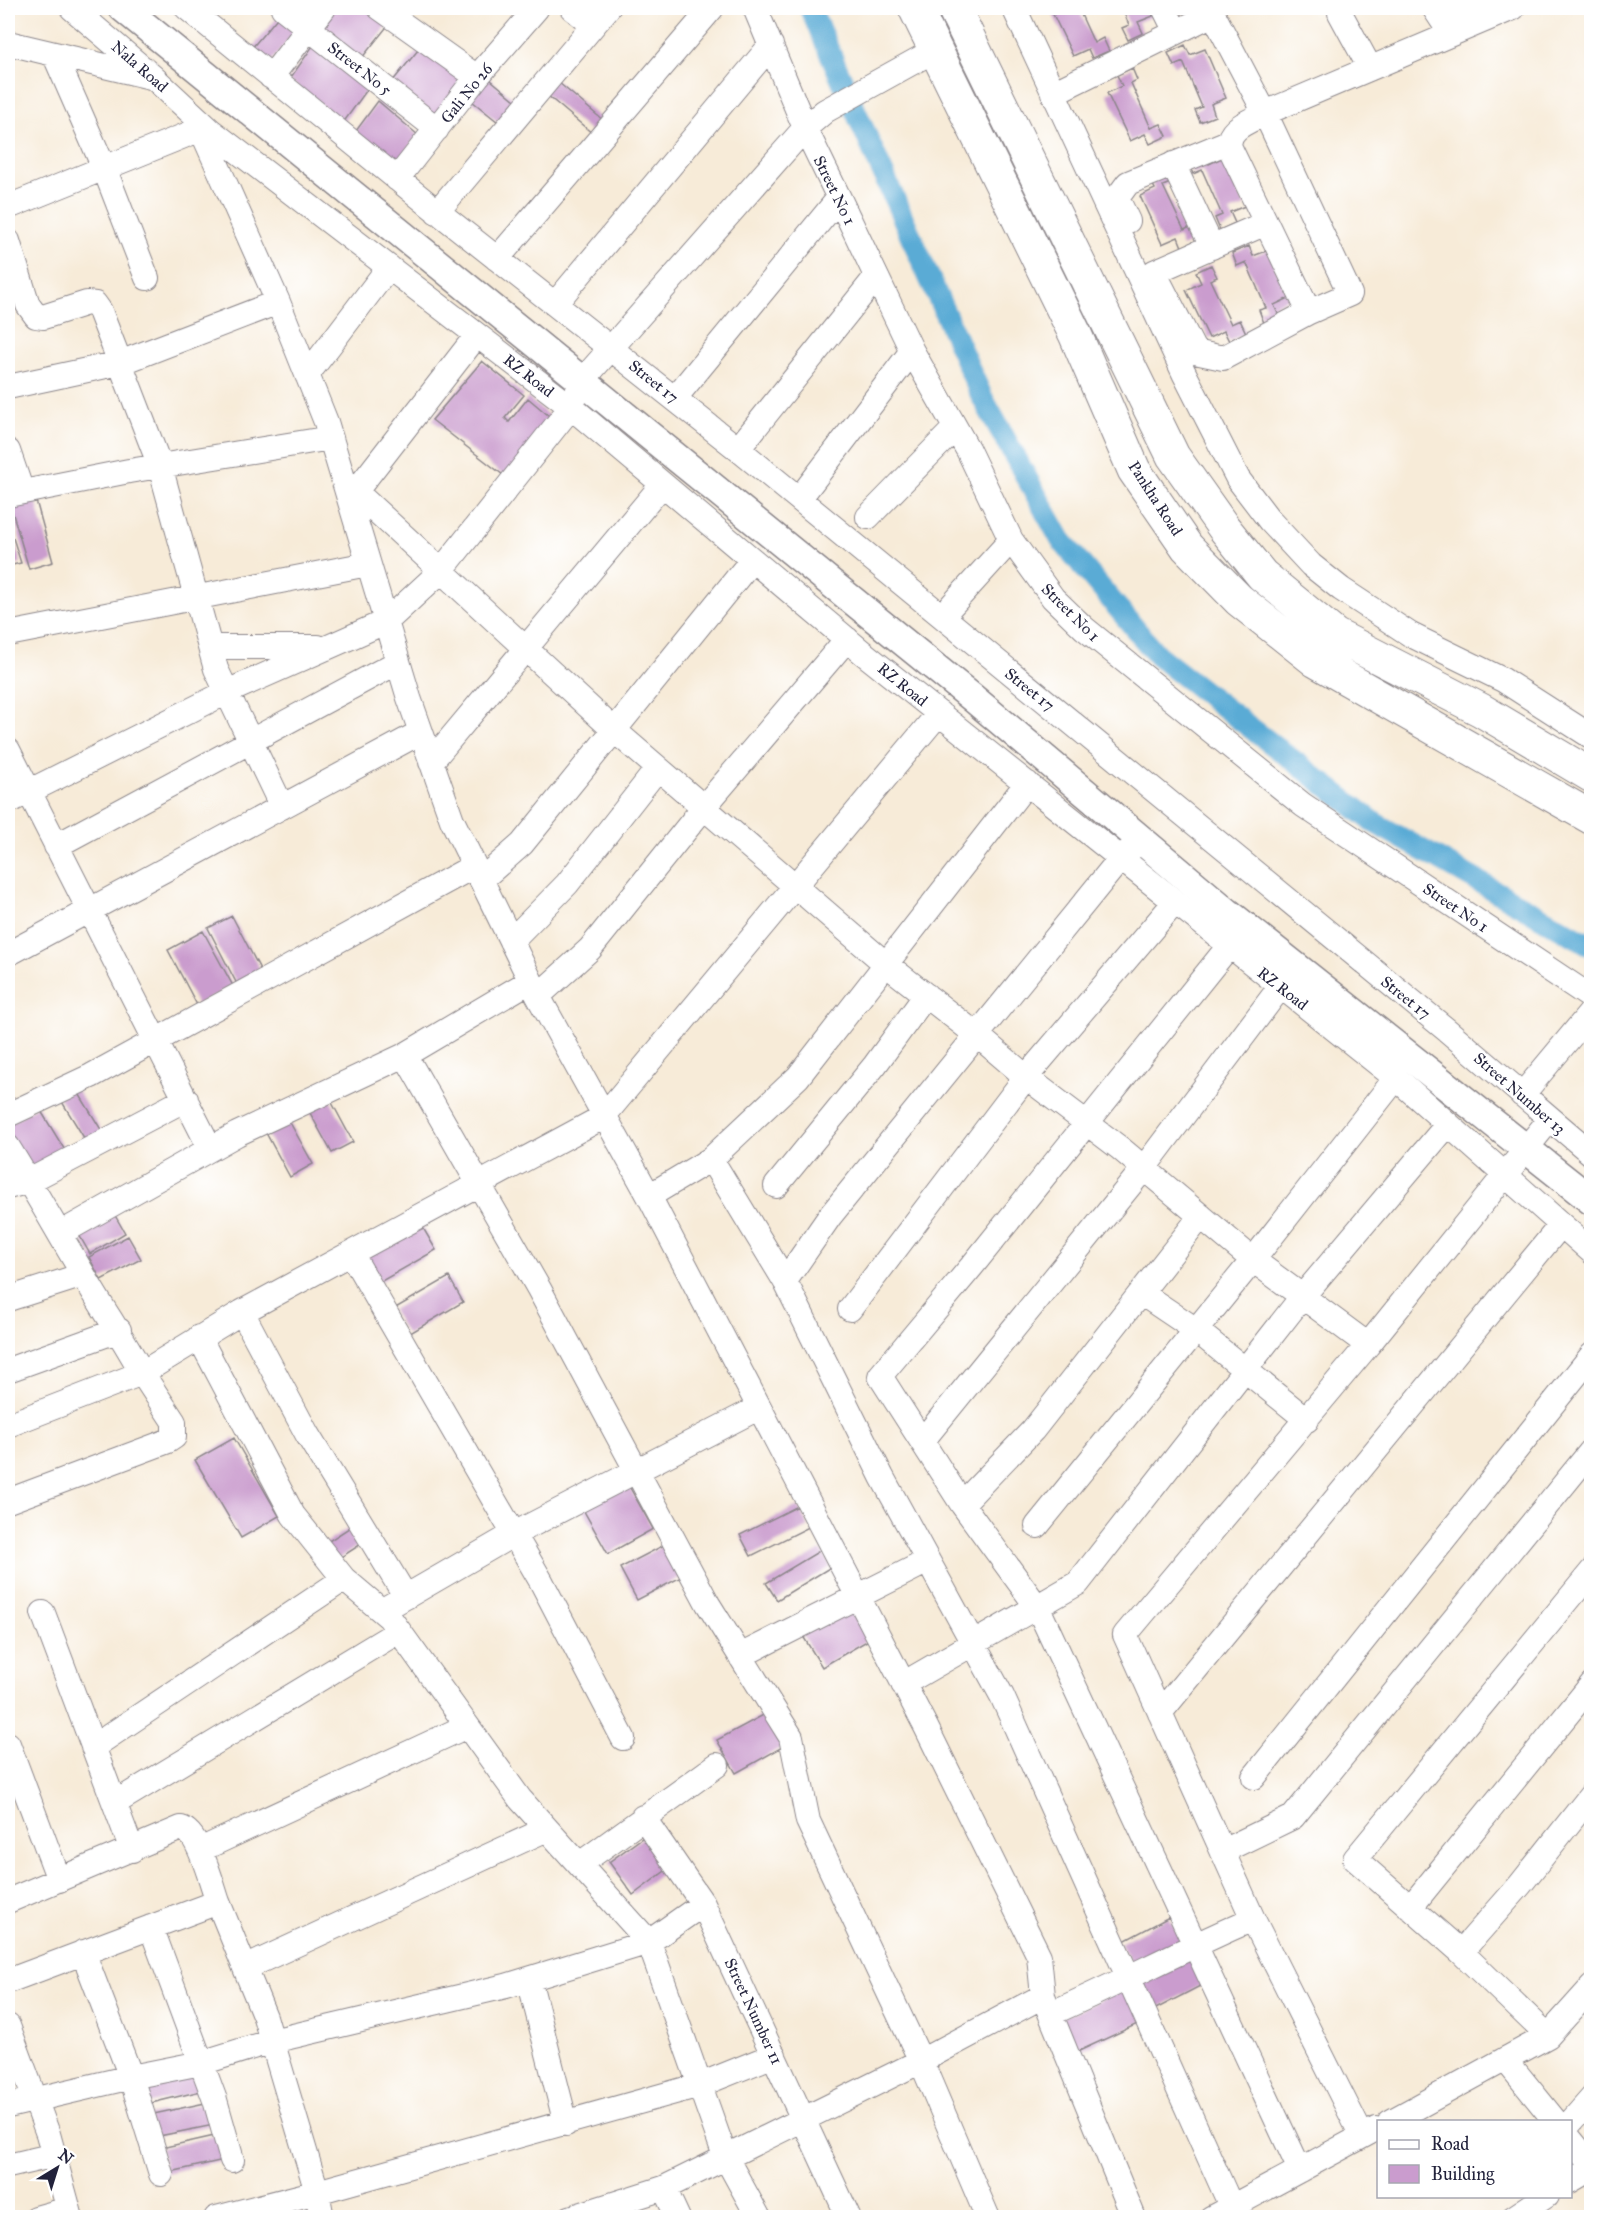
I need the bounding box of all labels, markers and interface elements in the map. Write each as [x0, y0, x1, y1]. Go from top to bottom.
street label: Nala Road [108, 37, 172, 96]
street label: Street No 5 [324, 38, 396, 99]
street label: Gali No 26 [436, 59, 497, 127]
street label: Street No 1 [810, 153, 859, 228]
street label: RZ Road [500, 350, 558, 401]
street label: Street 17 [625, 356, 682, 407]
street label: Pankha Road [1124, 457, 1187, 539]
street label: Street No 1 [1038, 579, 1104, 645]
street label: RZ Road [874, 659, 932, 710]
street label: Street 17 [1001, 664, 1058, 715]
street label: Street No 1 [1420, 879, 1492, 936]
street label: RZ Road [1254, 963, 1312, 1014]
street label: Street 17 [1377, 972, 1434, 1023]
street label: Street Number 13 [1470, 1048, 1569, 1138]
street label: Street Number 11 [721, 1955, 786, 2067]
legend [1377, 2120, 1572, 2198]
text: Road [1431, 2133, 1469, 2155]
north arrow [27, 2138, 87, 2198]
text: N [55, 2145, 77, 2168]
text: Building [1431, 2163, 1495, 2186]

